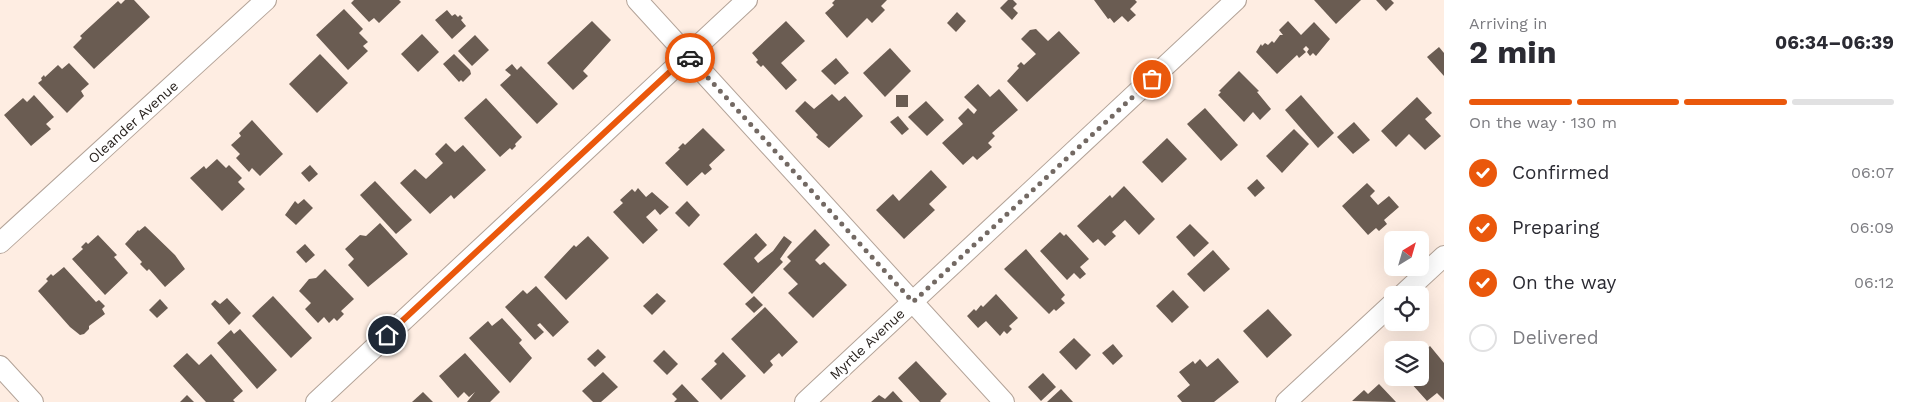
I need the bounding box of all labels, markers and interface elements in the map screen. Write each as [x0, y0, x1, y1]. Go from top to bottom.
text: Arriving in [1469, 14, 1547, 33]
text: 06:34–06:39 [1775, 31, 1894, 54]
courier [665, 33, 715, 83]
text: 2 min [1469, 33, 1557, 71]
icon: car [676, 44, 704, 72]
pin [1131, 58, 1173, 100]
icon: bag [1138, 65, 1166, 93]
street label: Oleander Avenue [85, 77, 181, 167]
text: On the way · 130 m [1469, 113, 1617, 132]
icon: check [1469, 159, 1497, 187]
text: Confirmed [1512, 161, 1609, 184]
text: 06:07 [1851, 163, 1894, 182]
icon: check [1469, 214, 1497, 242]
text: Preparing [1512, 216, 1599, 239]
text: 06:09 [1850, 218, 1894, 237]
north arrow [1384, 231, 1429, 276]
map controls [1384, 231, 1429, 386]
icon: check [1469, 269, 1497, 297]
text: On the way [1512, 271, 1616, 294]
text: 06:12 [1854, 273, 1894, 292]
button: locate [1384, 286, 1429, 331]
street label: Myrtle Avenue [826, 305, 908, 383]
pin [366, 314, 408, 356]
icon: home [373, 321, 401, 349]
text: Delivered [1512, 326, 1599, 349]
button: layers [1384, 341, 1429, 386]

